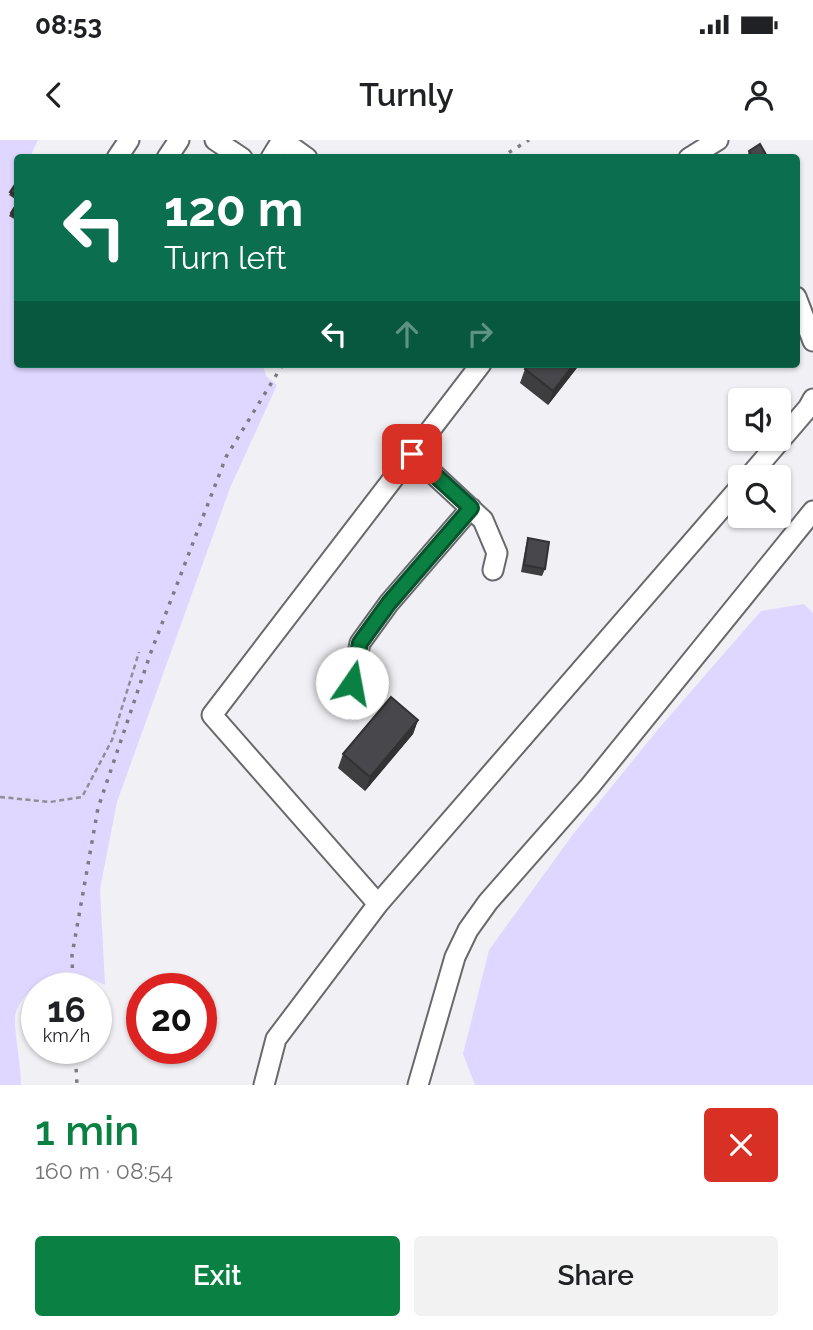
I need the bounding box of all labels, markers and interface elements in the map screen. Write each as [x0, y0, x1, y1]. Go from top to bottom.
text: 08:53 [35, 10, 102, 40]
icon: back [35, 76, 73, 114]
text: Turnly [359, 76, 454, 113]
icon: person [740, 76, 778, 114]
text: 120 m [164, 180, 303, 237]
icon: left [49, 182, 140, 273]
text: Turn left [164, 239, 286, 276]
icon: left [315, 315, 353, 353]
icon: ahead [388, 315, 426, 353]
icon: right [461, 315, 499, 353]
map controls [728, 388, 791, 528]
button: sound [728, 388, 791, 451]
pin [382, 424, 442, 484]
icon: arrive [393, 435, 431, 473]
button: search [728, 465, 791, 528]
position arrow [315, 646, 389, 720]
speed limit sign: 20 [126, 973, 217, 1064]
text: 16 [47, 989, 86, 1030]
text: km/h [43, 1025, 90, 1046]
text: 1 min [35, 1106, 139, 1155]
button: close [704, 1108, 778, 1182]
text: 160 m · 08:54 [35, 1157, 173, 1184]
button: Exit [35, 1236, 400, 1316]
button: Share [414, 1236, 778, 1316]

